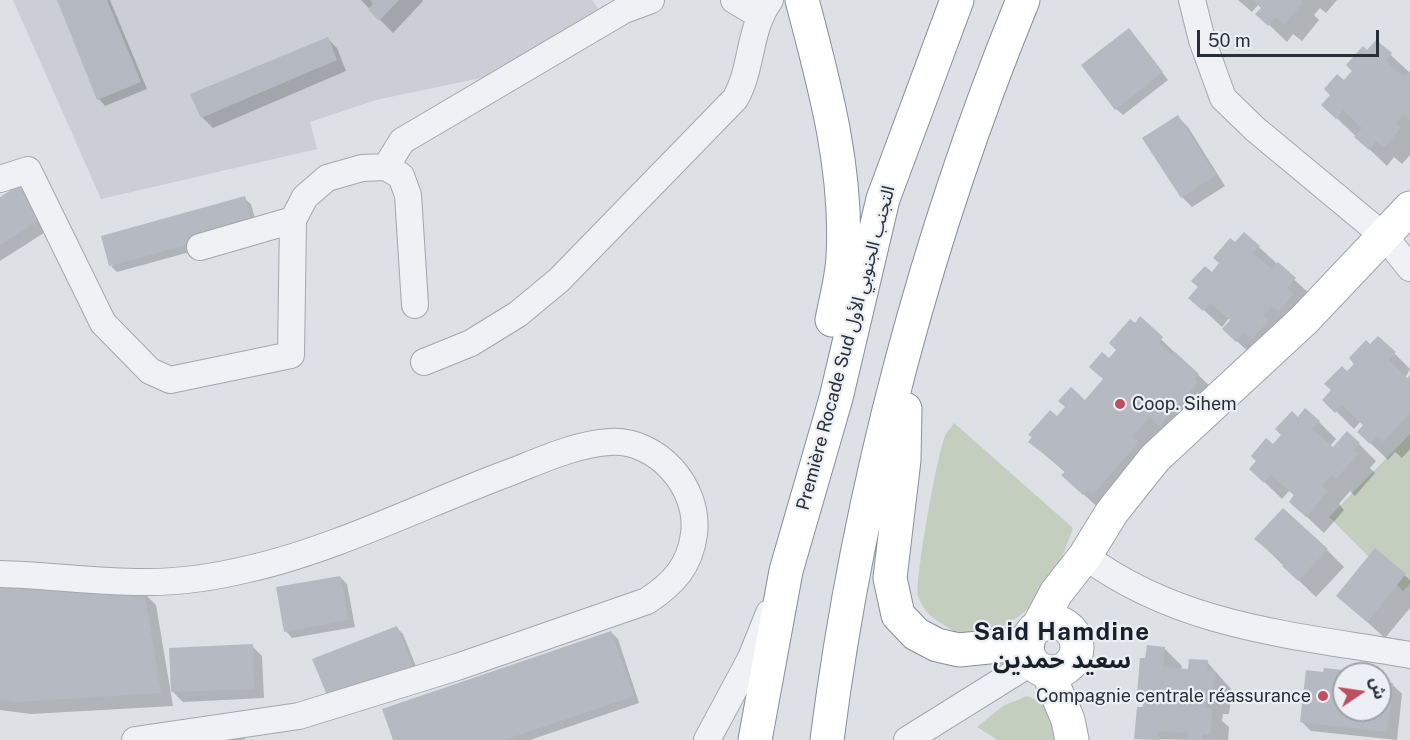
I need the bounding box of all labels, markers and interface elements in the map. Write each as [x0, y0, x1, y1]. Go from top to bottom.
scale bar [1200, 18, 1382, 56]
text: 50 m [1208, 30, 1251, 51]
street label: Première Rocade Sud التجنب الجنوبي الأول [792, 183, 900, 513]
place label: Coop. Sihem [1132, 393, 1237, 415]
marker: Coop. Sihem [1113, 397, 1127, 411]
district label: Said Hamdine سعيد حمدين [973, 619, 1151, 675]
north arrow [1332, 662, 1392, 722]
text: ش [1366, 675, 1390, 701]
place label: Compagnie centrale réassurance [1036, 685, 1311, 707]
marker: Compagnie centrale réassurance [1316, 689, 1330, 703]

